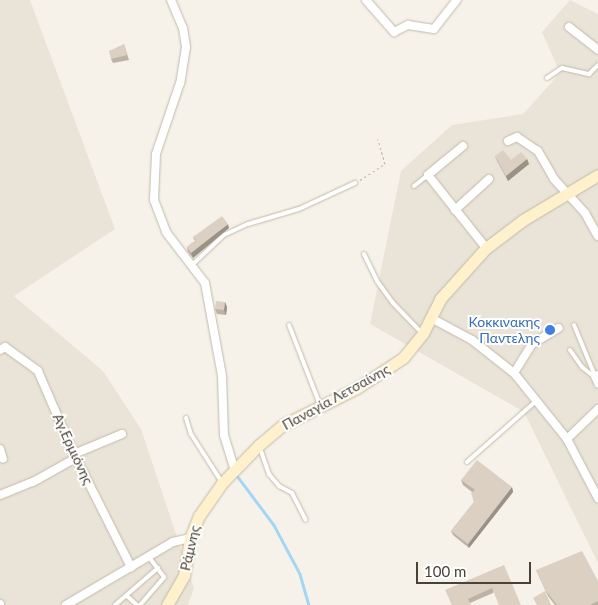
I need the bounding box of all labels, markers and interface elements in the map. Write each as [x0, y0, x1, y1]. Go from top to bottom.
place label: Κοκκινακης Παντελης [468, 314, 540, 347]
marker: Κοκκινακης Παντελης [544, 324, 556, 336]
street label: Παναγία Λετσαίνης [279, 360, 393, 434]
street label: Αγ.Ερμιόνης [49, 411, 97, 487]
street label: Ράμνης [177, 524, 203, 572]
scale bar [418, 552, 533, 584]
text: 100 m [424, 562, 466, 580]

